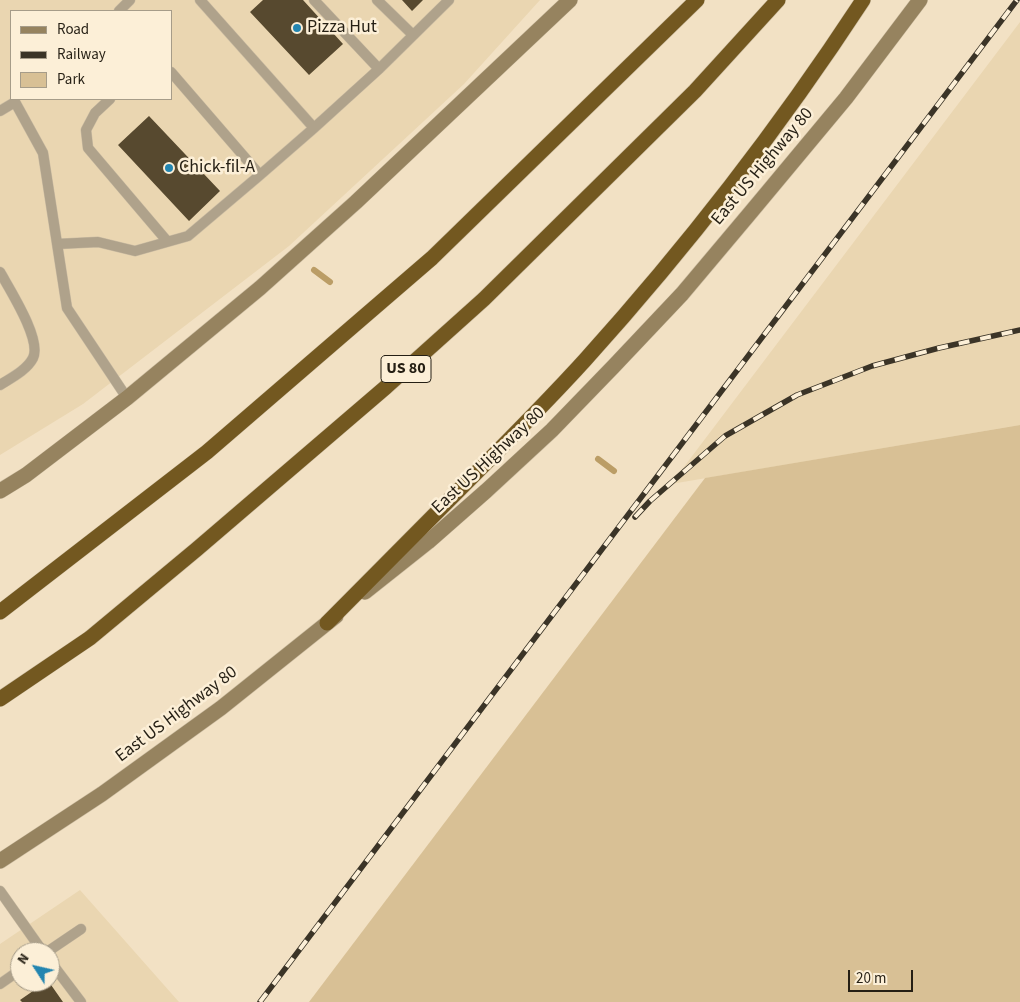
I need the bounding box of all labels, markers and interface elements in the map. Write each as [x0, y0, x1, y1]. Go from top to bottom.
legend [10, 10, 172, 100]
place label: Pizza Hut [307, 17, 377, 39]
text: Road [57, 19, 89, 40]
marker: Pizza Hut [291, 22, 303, 34]
text: Railway [57, 44, 106, 65]
text: Park [57, 69, 85, 90]
street label: East US Highway 80 [708, 104, 818, 230]
place label: Chick-fil-A [179, 157, 255, 179]
marker: Chick-fil-A [163, 162, 175, 174]
road number: US 80 [381, 356, 431, 382]
street label: East US Highway 80 [428, 403, 550, 519]
street label: East US Highway 80 [112, 662, 242, 768]
north arrow [10, 942, 60, 992]
text: N [13, 949, 34, 969]
scale bar [850, 960, 915, 992]
text: 20 m [856, 968, 886, 989]

